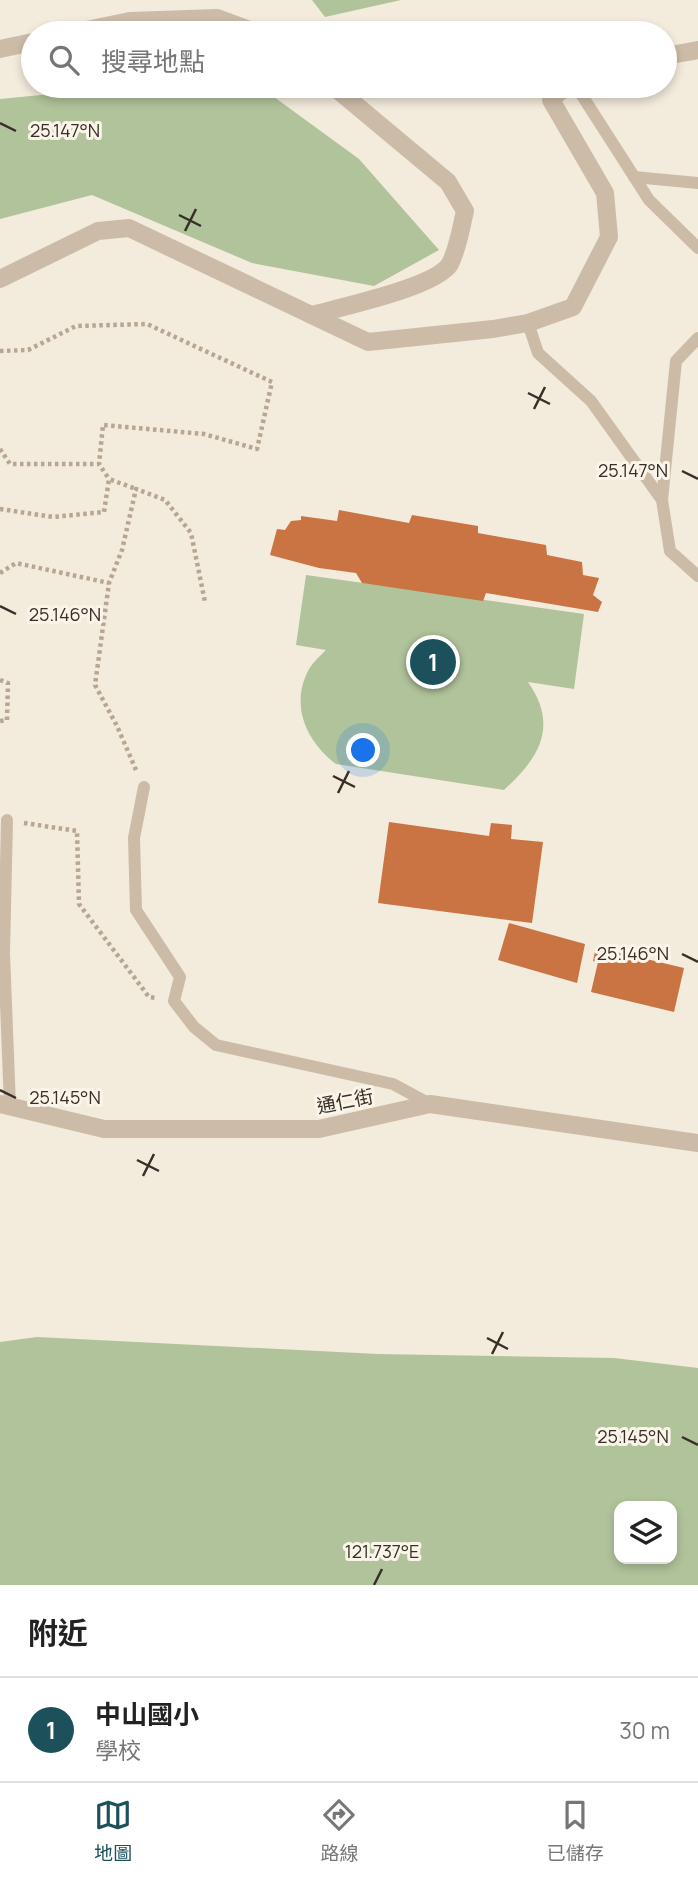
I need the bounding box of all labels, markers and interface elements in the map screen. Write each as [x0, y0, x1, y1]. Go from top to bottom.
search box [21, 21, 677, 98]
icon: search [45, 41, 83, 79]
text: 搜尋地點 [101, 43, 205, 79]
text: 25.147°N [30, 118, 100, 142]
text: 25.147°N [598, 458, 668, 482]
text: 25.146°N [29, 602, 101, 626]
pin: 1 [410, 636, 456, 688]
your location [346, 733, 380, 767]
text: 25.146°N [597, 941, 669, 965]
street label: 通仁街 [315, 1083, 375, 1119]
text: 25.145°N [29, 1085, 101, 1109]
text: 25.145°N [597, 1424, 669, 1448]
map controls [614, 1501, 677, 1564]
button: layers [614, 1501, 677, 1564]
text: 121.737°E [345, 1539, 419, 1563]
text: 附近 [28, 1612, 88, 1653]
text: 中山國小 [95, 1696, 199, 1732]
text: 1 [46, 1714, 56, 1746]
text: 30 m [619, 1714, 670, 1746]
text: 學校 [95, 1734, 141, 1766]
tab: 地圖 [94, 1796, 132, 1866]
tab: 路線 [320, 1796, 359, 1866]
tab: 已儲存 [547, 1796, 604, 1866]

